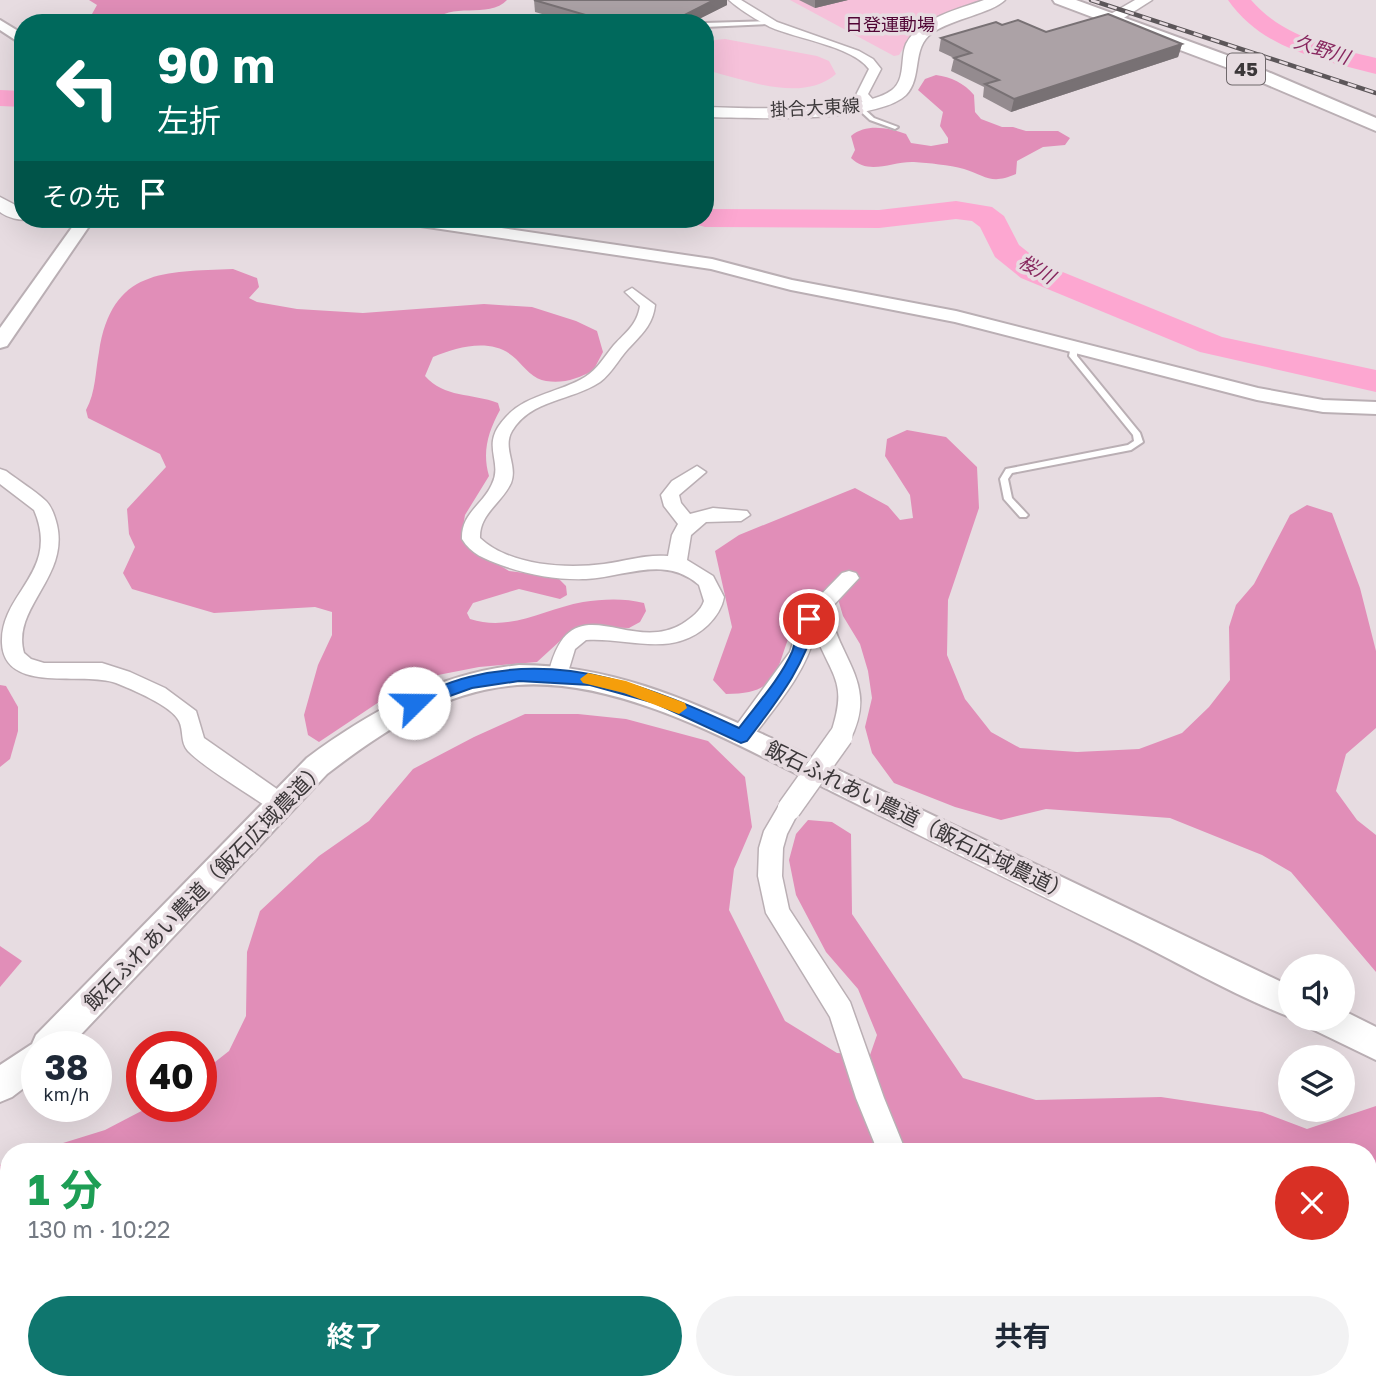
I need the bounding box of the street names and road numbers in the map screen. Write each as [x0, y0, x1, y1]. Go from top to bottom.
road number: 45 [1227, 54, 1265, 85]
street label: 掛合大東線 [769, 94, 860, 120]
street label: 飯石ふれあい農道（飯石広域農道） [762, 735, 1075, 905]
street label: 飯石ふれあい農道（飯石広域農道） [78, 755, 330, 1015]

